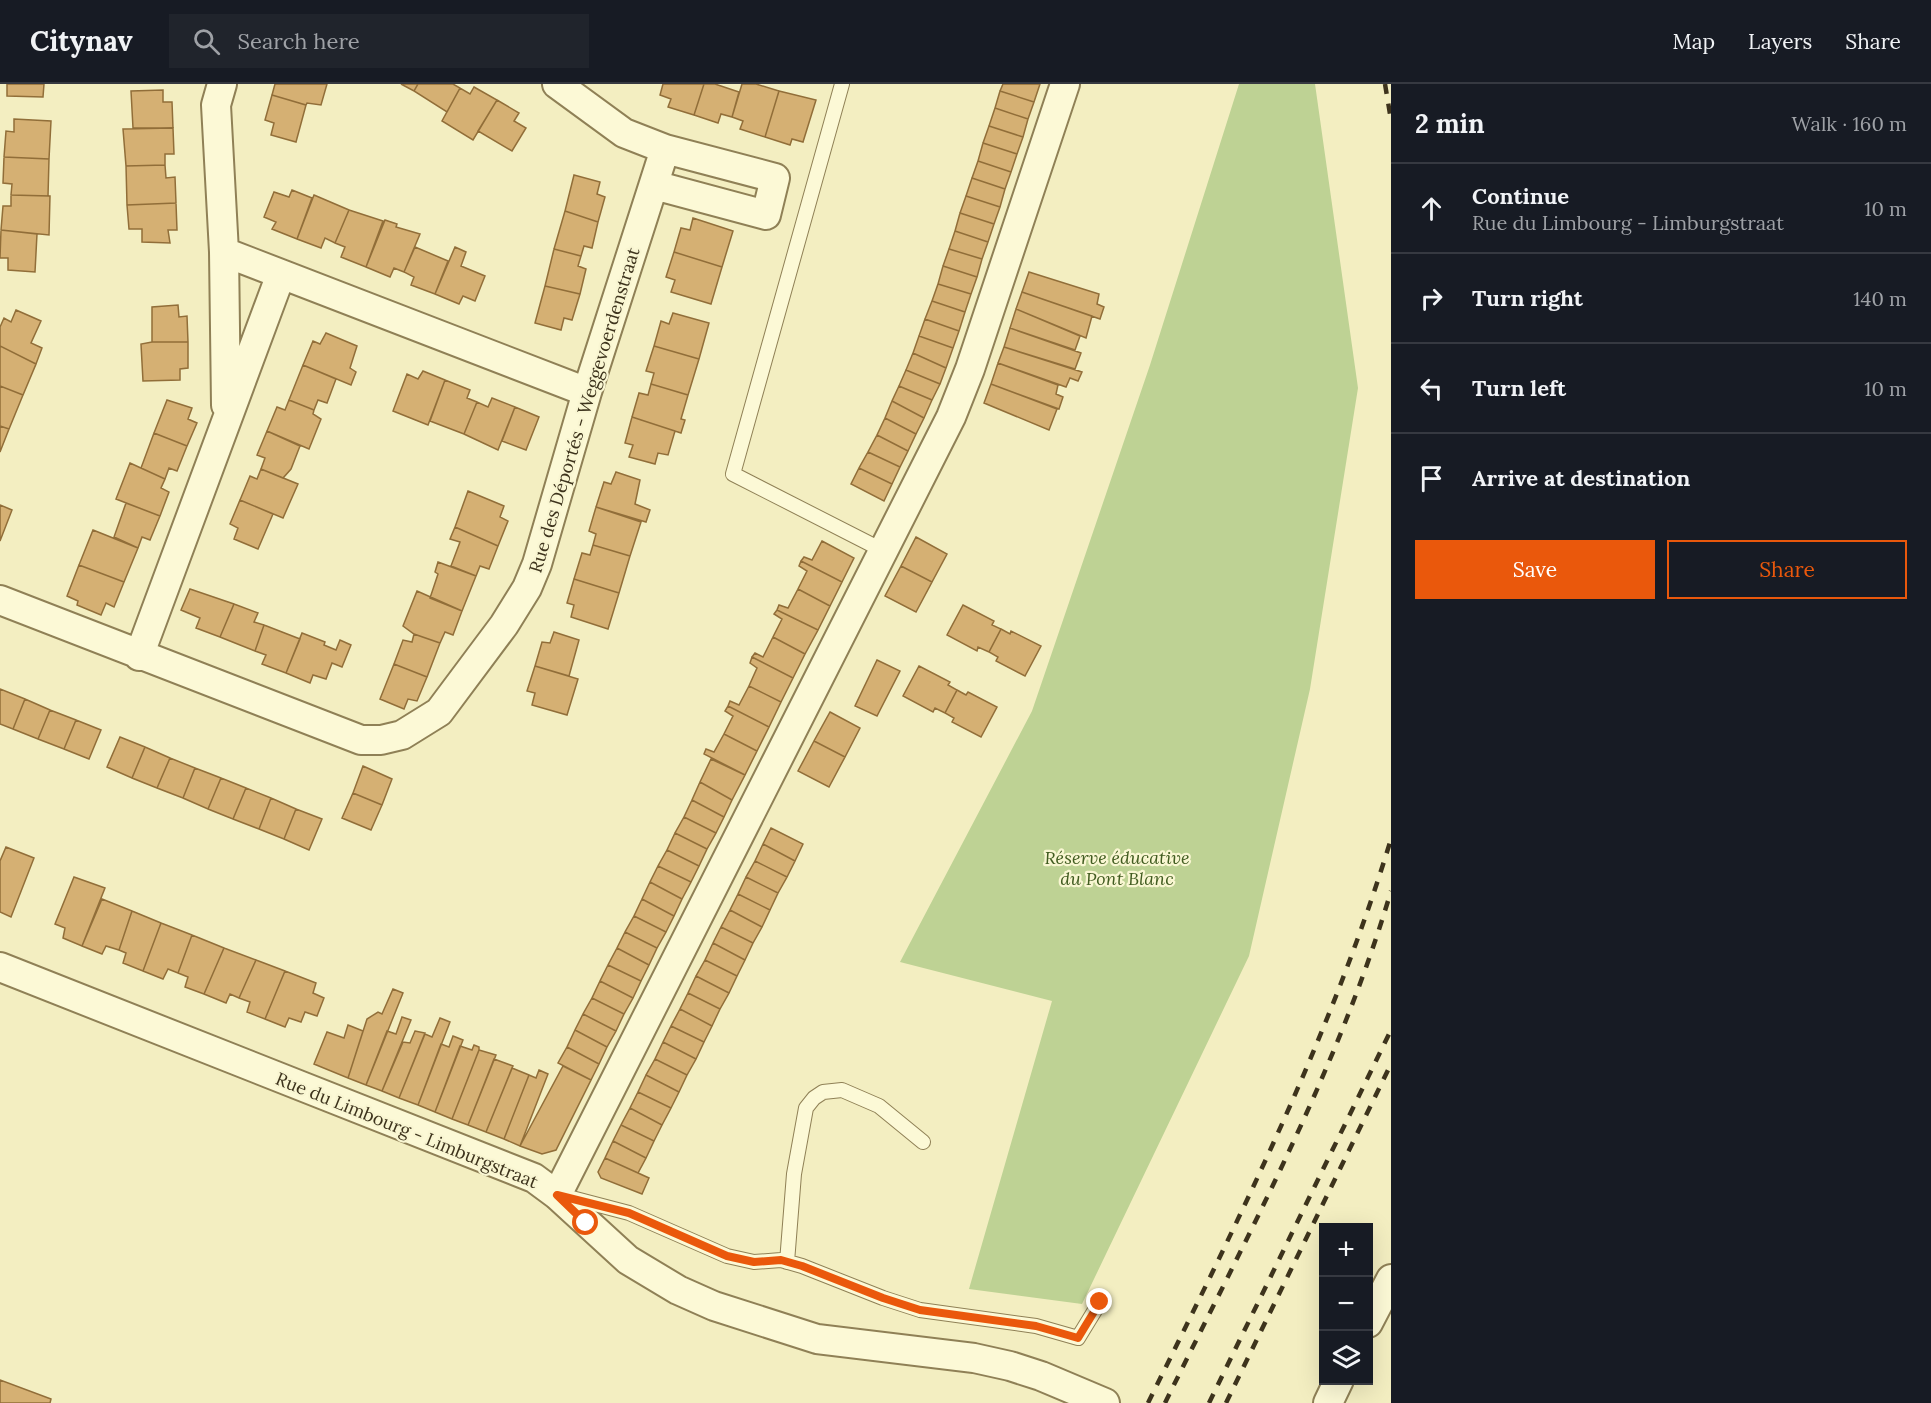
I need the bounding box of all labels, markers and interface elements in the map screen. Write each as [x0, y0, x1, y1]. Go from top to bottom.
search box [169, 14, 589, 68]
text: Citynav [30, 23, 133, 59]
icon: search [190, 25, 223, 58]
text: Search here [238, 27, 360, 55]
text: Map [1672, 28, 1715, 55]
text: Layers [1748, 28, 1812, 55]
text: Share [1845, 28, 1901, 55]
text: 2 min [1415, 107, 1485, 140]
text: Walk · 160 m [1791, 111, 1907, 136]
text: Continue [1472, 182, 1569, 210]
icon: ahead [1415, 192, 1448, 225]
text: 10 m [1864, 196, 1907, 221]
text: Rue du Limbourg - Limburgstraat [1472, 210, 1784, 235]
street label: Rue des Déportés - Weggevoerdenstraat [523, 244, 645, 575]
icon: right [1415, 282, 1448, 315]
text: Turn right [1472, 284, 1583, 312]
text: 140 m [1853, 286, 1907, 311]
icon: left [1415, 372, 1448, 405]
text: Turn left [1472, 374, 1566, 402]
text: 10 m [1864, 376, 1907, 401]
icon: arrive [1415, 462, 1448, 495]
text: Arrive at destination [1472, 464, 1690, 492]
button: Save [1415, 540, 1655, 599]
button: Share [1667, 540, 1907, 599]
park label: Réserve éducative du Pont Blanc [1044, 846, 1190, 890]
street label: Rue du Limbourg - Limburgstraat [272, 1067, 542, 1193]
route start [572, 1209, 598, 1235]
map controls [1319, 1223, 1373, 1385]
button: + [1319, 1223, 1373, 1277]
button: − [1319, 1277, 1373, 1331]
route end [1086, 1288, 1112, 1314]
button: layers [1319, 1331, 1373, 1385]

